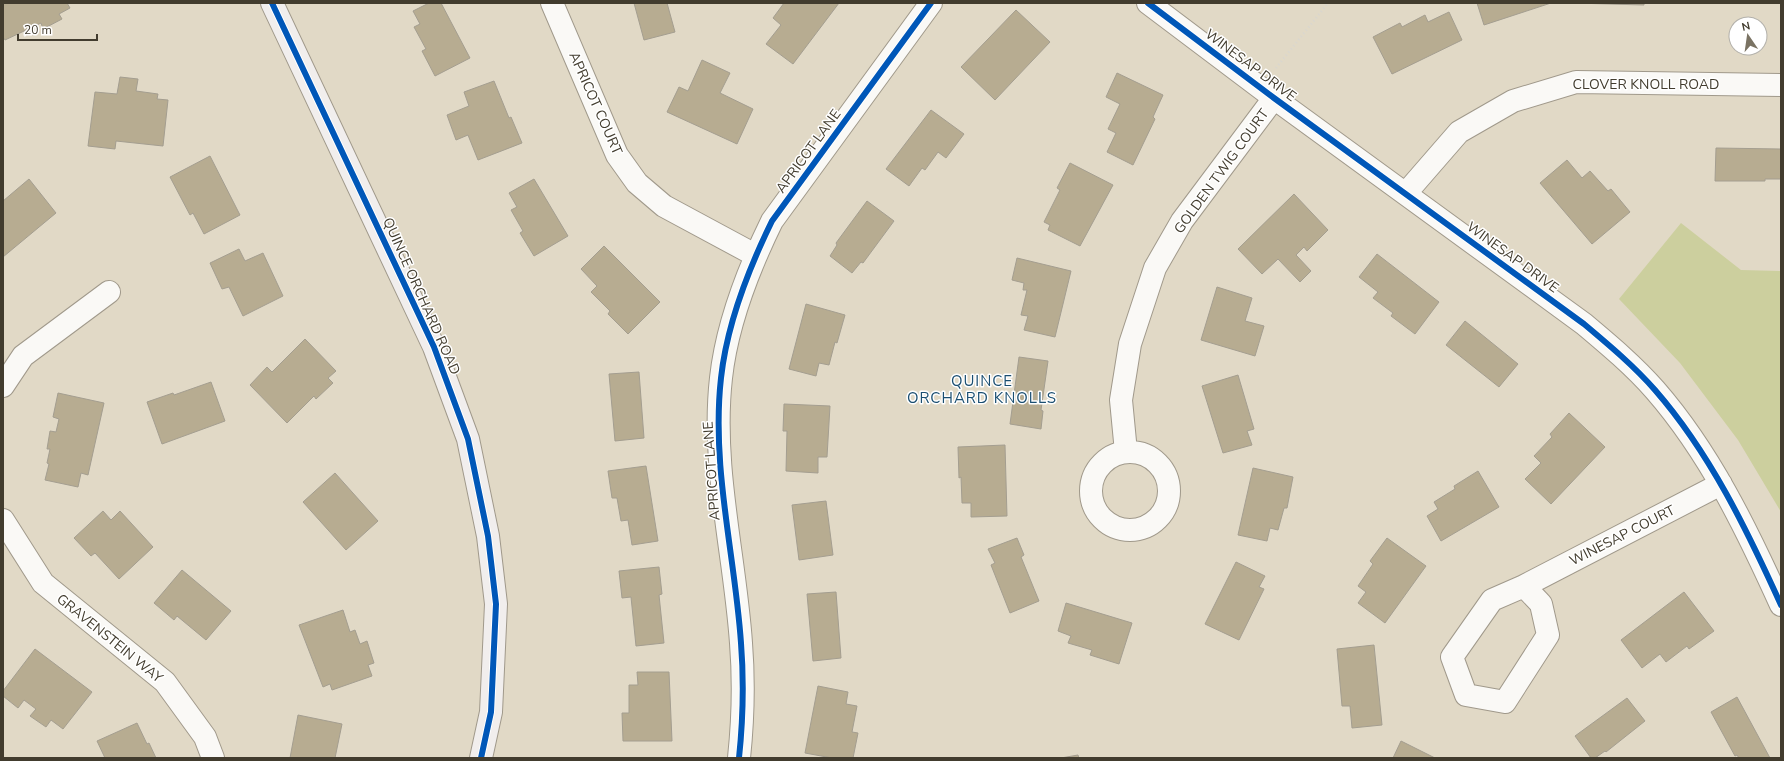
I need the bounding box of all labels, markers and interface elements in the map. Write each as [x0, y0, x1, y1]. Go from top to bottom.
scale bar [18, 16, 97, 42]
north arrow [1728, 16, 1768, 56]
text: N [1740, 19, 1752, 35]
text: 20 m [24, 22, 52, 38]
street label: WINESAP DRIVE [1201, 25, 1300, 106]
street label: APRICOT COURT [564, 49, 627, 158]
street label: CLOVER KNOLL ROAD [1573, 75, 1719, 94]
street label: GOLDEN TWIG COURT [1170, 105, 1273, 238]
street label: APRICOT LANE [772, 106, 845, 197]
street label: QUINCE ORCHARD ROAD [378, 215, 465, 378]
street label: WINESAP DRIVE [1463, 217, 1563, 297]
district label: QUINCE ORCHARD KNOLLS [907, 371, 1057, 408]
street label: APRICOT LANE [699, 421, 724, 521]
street label: WINESAP COURT [1566, 500, 1679, 570]
street label: GRAVENSTEIN WAY [52, 590, 167, 688]

